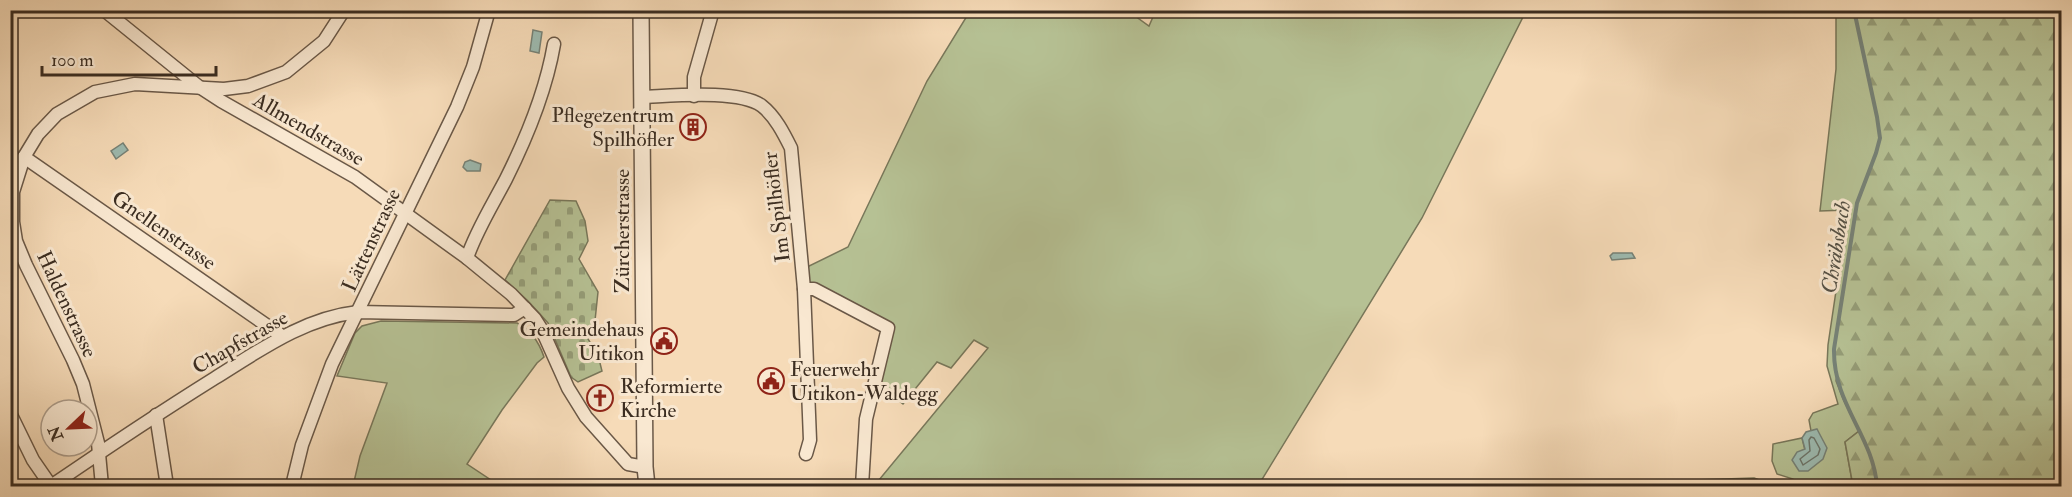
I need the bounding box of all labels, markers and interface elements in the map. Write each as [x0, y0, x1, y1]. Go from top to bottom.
scale bar [42, 39, 216, 77]
text: 100 m [51, 49, 94, 72]
street label: Allmendstrasse [248, 86, 369, 172]
place label: Pflegezentrum Spilhöfler [551, 102, 674, 153]
building icon: Pflegezentrum Spilhöfler [678, 112, 708, 142]
street label: Im Spilhöfler [756, 150, 797, 264]
street label: Zürcherstrasse [609, 169, 636, 293]
street label: Lättenstrasse [336, 184, 407, 296]
street label: Gnellenstrasse [106, 185, 221, 276]
water label: Chräbsbach [1815, 199, 1857, 296]
street label: Haldenstrasse [30, 247, 103, 362]
street label: Chapfstrasse [188, 304, 293, 381]
place label: Gemeindehaus Uitikon [519, 316, 644, 367]
public building icon: Gemeindehaus Uitikon [649, 326, 679, 356]
place label: Feuerwehr Uitikon-Waldegg [790, 356, 939, 407]
public building icon: Feuerwehr Uitikon-Waldegg [756, 366, 786, 396]
place label: Reformierte Kirche [620, 373, 722, 424]
church icon: Reformierte Kirche [585, 383, 615, 413]
north arrow [39, 398, 99, 458]
text: N [44, 422, 69, 445]

